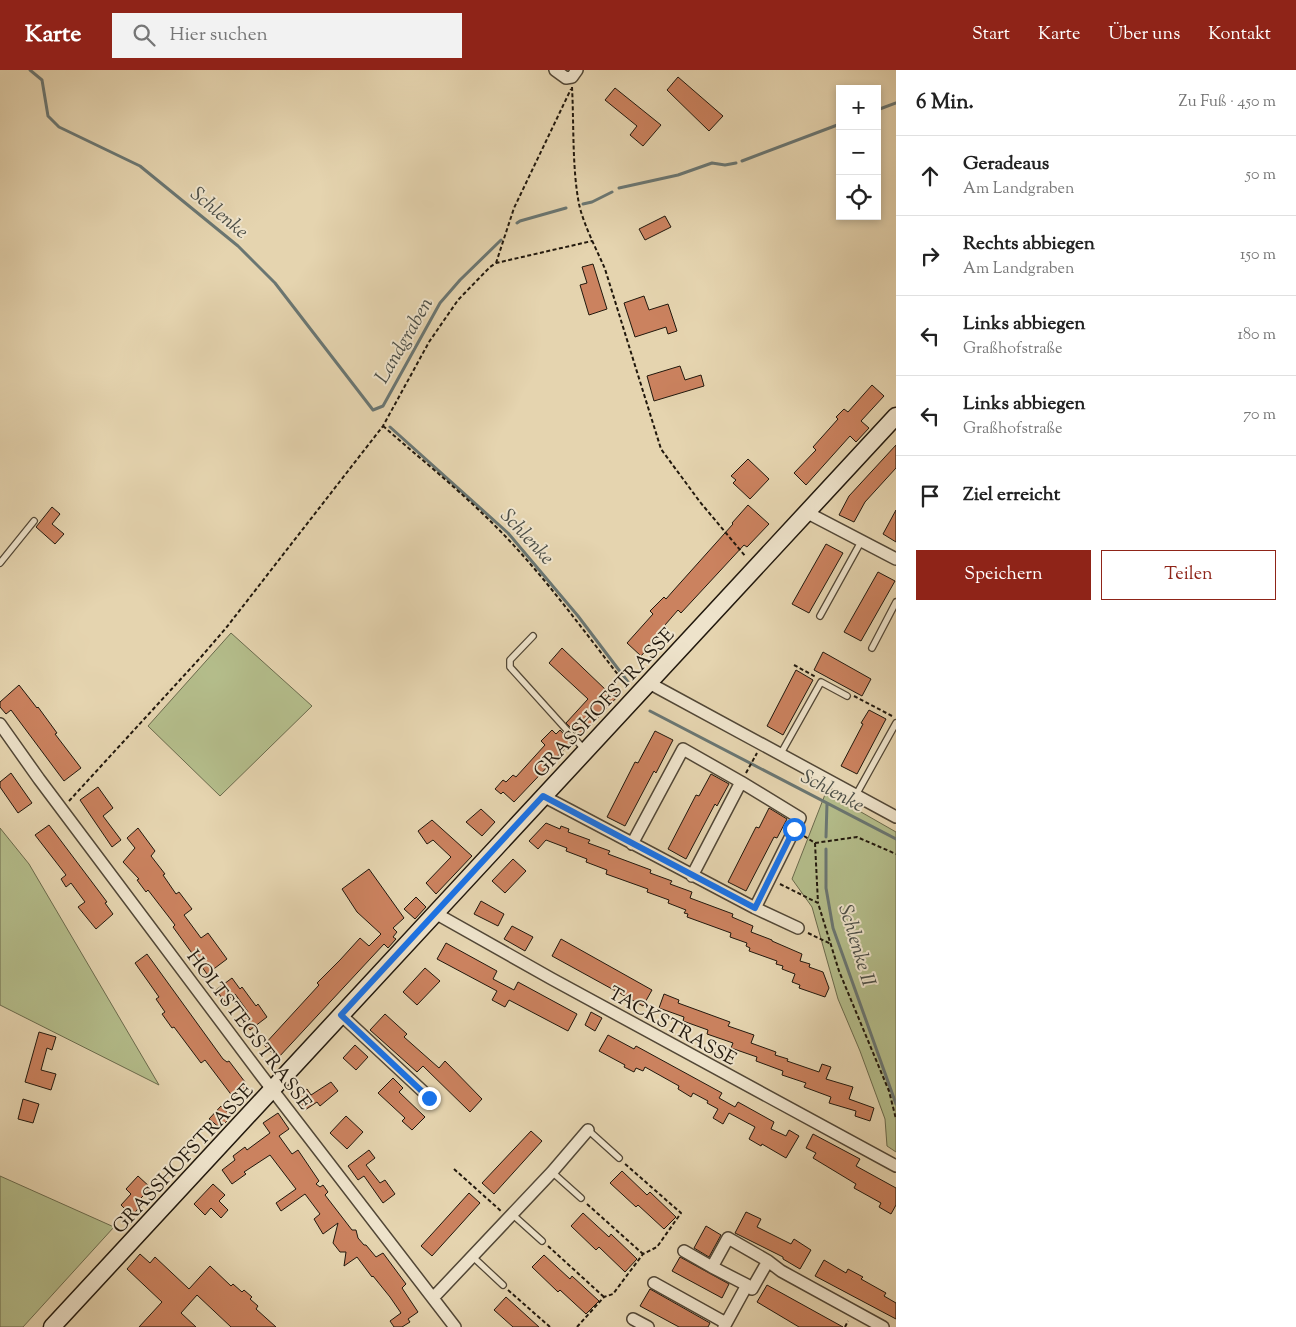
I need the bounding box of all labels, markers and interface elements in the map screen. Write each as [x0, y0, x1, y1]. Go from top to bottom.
search box [112, 13, 462, 58]
text: Karte [25, 18, 82, 52]
icon: search [130, 21, 158, 49]
text: Hier suchen [170, 22, 268, 49]
text: Start [972, 22, 1010, 48]
text: Karte [1038, 22, 1080, 48]
text: Über uns [1108, 22, 1180, 48]
text: Kontakt [1208, 22, 1271, 48]
map controls [836, 85, 881, 220]
button: + [836, 85, 881, 130]
text: 6 Min. [916, 88, 974, 118]
text: Zu Fuß · 450 m [1179, 91, 1276, 114]
button: − [836, 130, 881, 175]
text: Geradeaus [963, 151, 1049, 178]
icon: ahead [916, 162, 944, 190]
text: 50 m [1245, 164, 1276, 187]
button: locate [836, 175, 881, 220]
text: Am Landgraben [963, 178, 1075, 201]
water label: Schlenke [183, 181, 254, 247]
text: Rechts abbiegen [963, 231, 1095, 258]
icon: right [916, 242, 944, 270]
text: 150 m [1240, 244, 1276, 267]
text: Am Landgraben [963, 258, 1075, 281]
water label: Landgraben [369, 292, 442, 390]
text: Links abbiegen [963, 311, 1086, 338]
icon: left [916, 322, 944, 350]
text: 180 m [1237, 324, 1276, 347]
text: Graßhofstraße [963, 338, 1062, 361]
text: Links abbiegen [963, 391, 1086, 418]
icon: left [916, 402, 944, 430]
text: 70 m [1243, 404, 1276, 427]
text: Graßhofstraße [963, 418, 1062, 441]
icon: arrive [916, 482, 944, 510]
text: Ziel erreicht [963, 482, 1060, 509]
water label: Schlenke [492, 503, 560, 572]
button: Speichern [916, 550, 1091, 600]
button: Teilen [1101, 550, 1276, 600]
street label: GRASSHOFSTRASSE [528, 622, 682, 785]
water label: Schlenke [795, 763, 869, 821]
route start [783, 818, 806, 841]
water label: Schlenke II [829, 901, 882, 991]
street label: HOLTSTEGSTRASSE [179, 945, 317, 1116]
street label: TACKSTRASSE [603, 981, 741, 1074]
street label: GRASSHOFSTRASSE [107, 1078, 261, 1241]
route end [418, 1087, 441, 1110]

